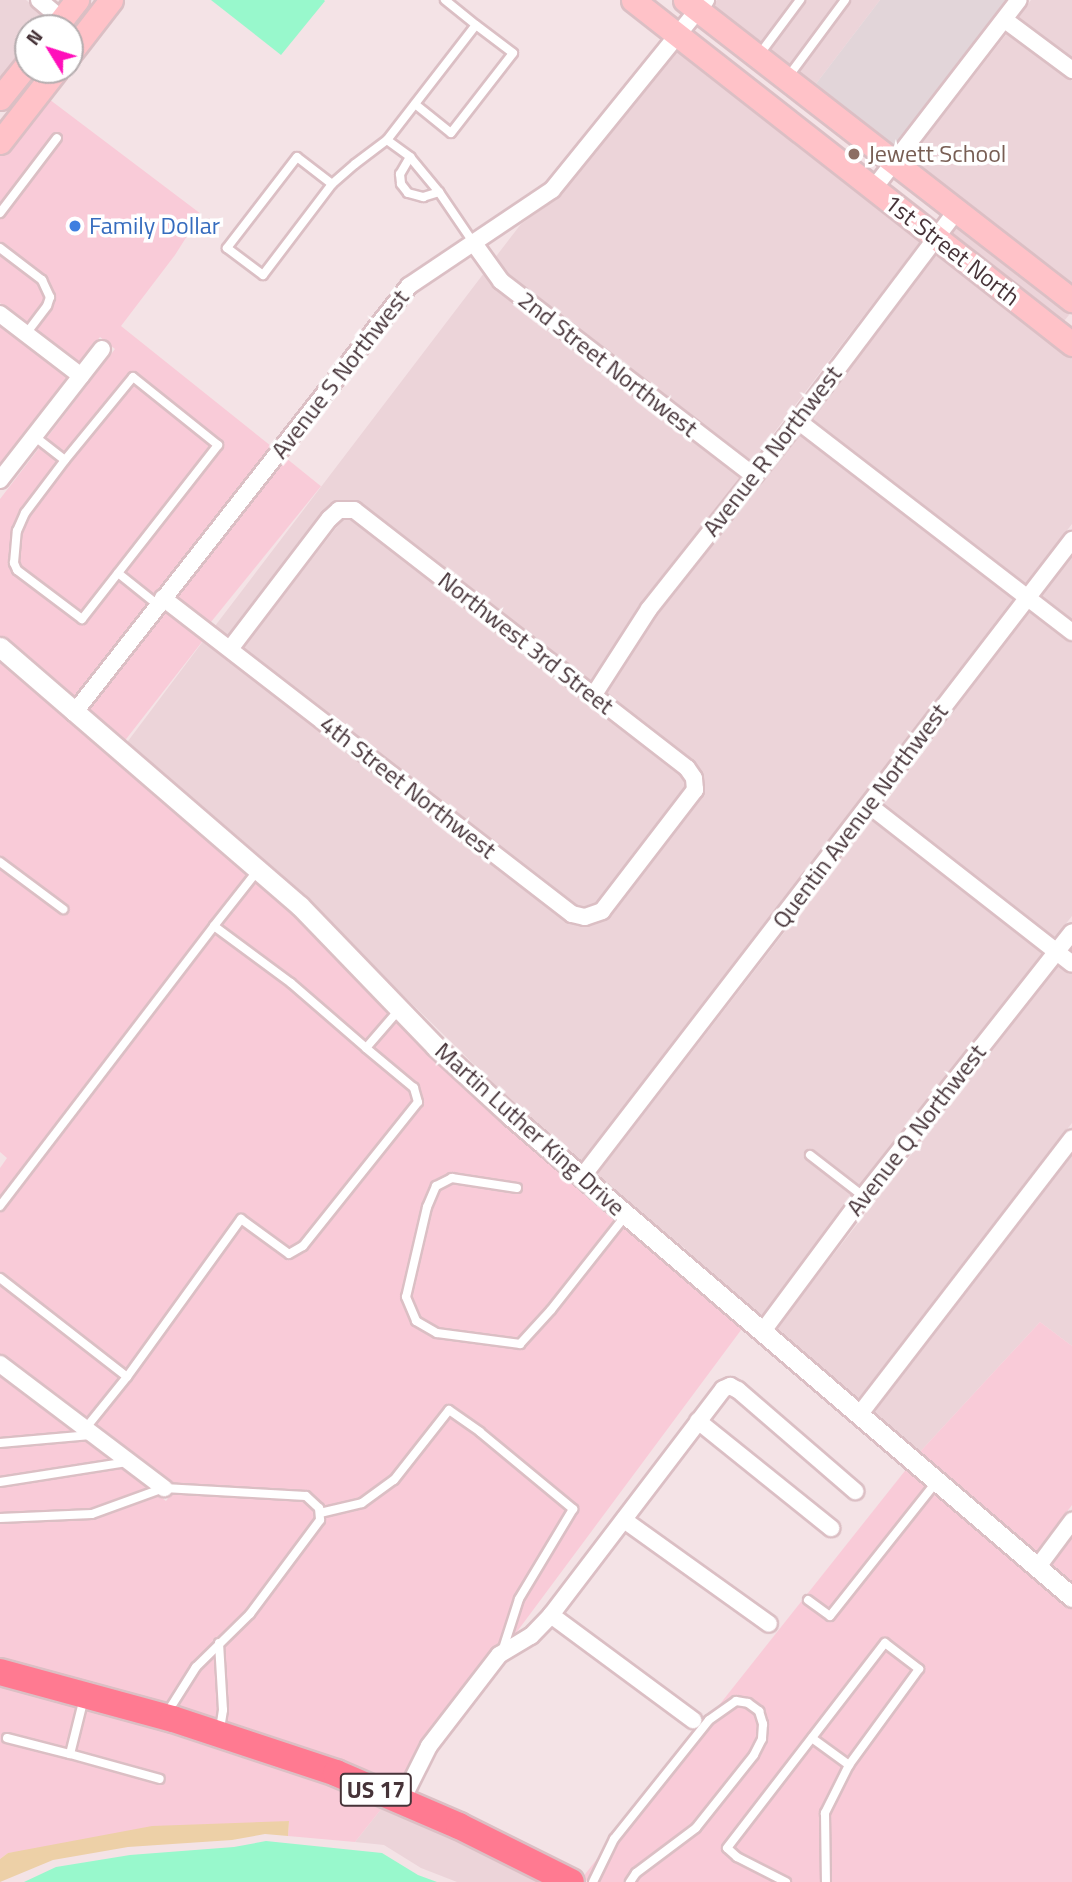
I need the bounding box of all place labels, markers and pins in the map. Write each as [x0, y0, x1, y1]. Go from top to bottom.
place label: Jewett School [868, 140, 1006, 168]
marker: Jewett School [846, 146, 862, 162]
place label: Family Dollar [89, 212, 220, 240]
marker: Family Dollar [67, 218, 83, 234]

